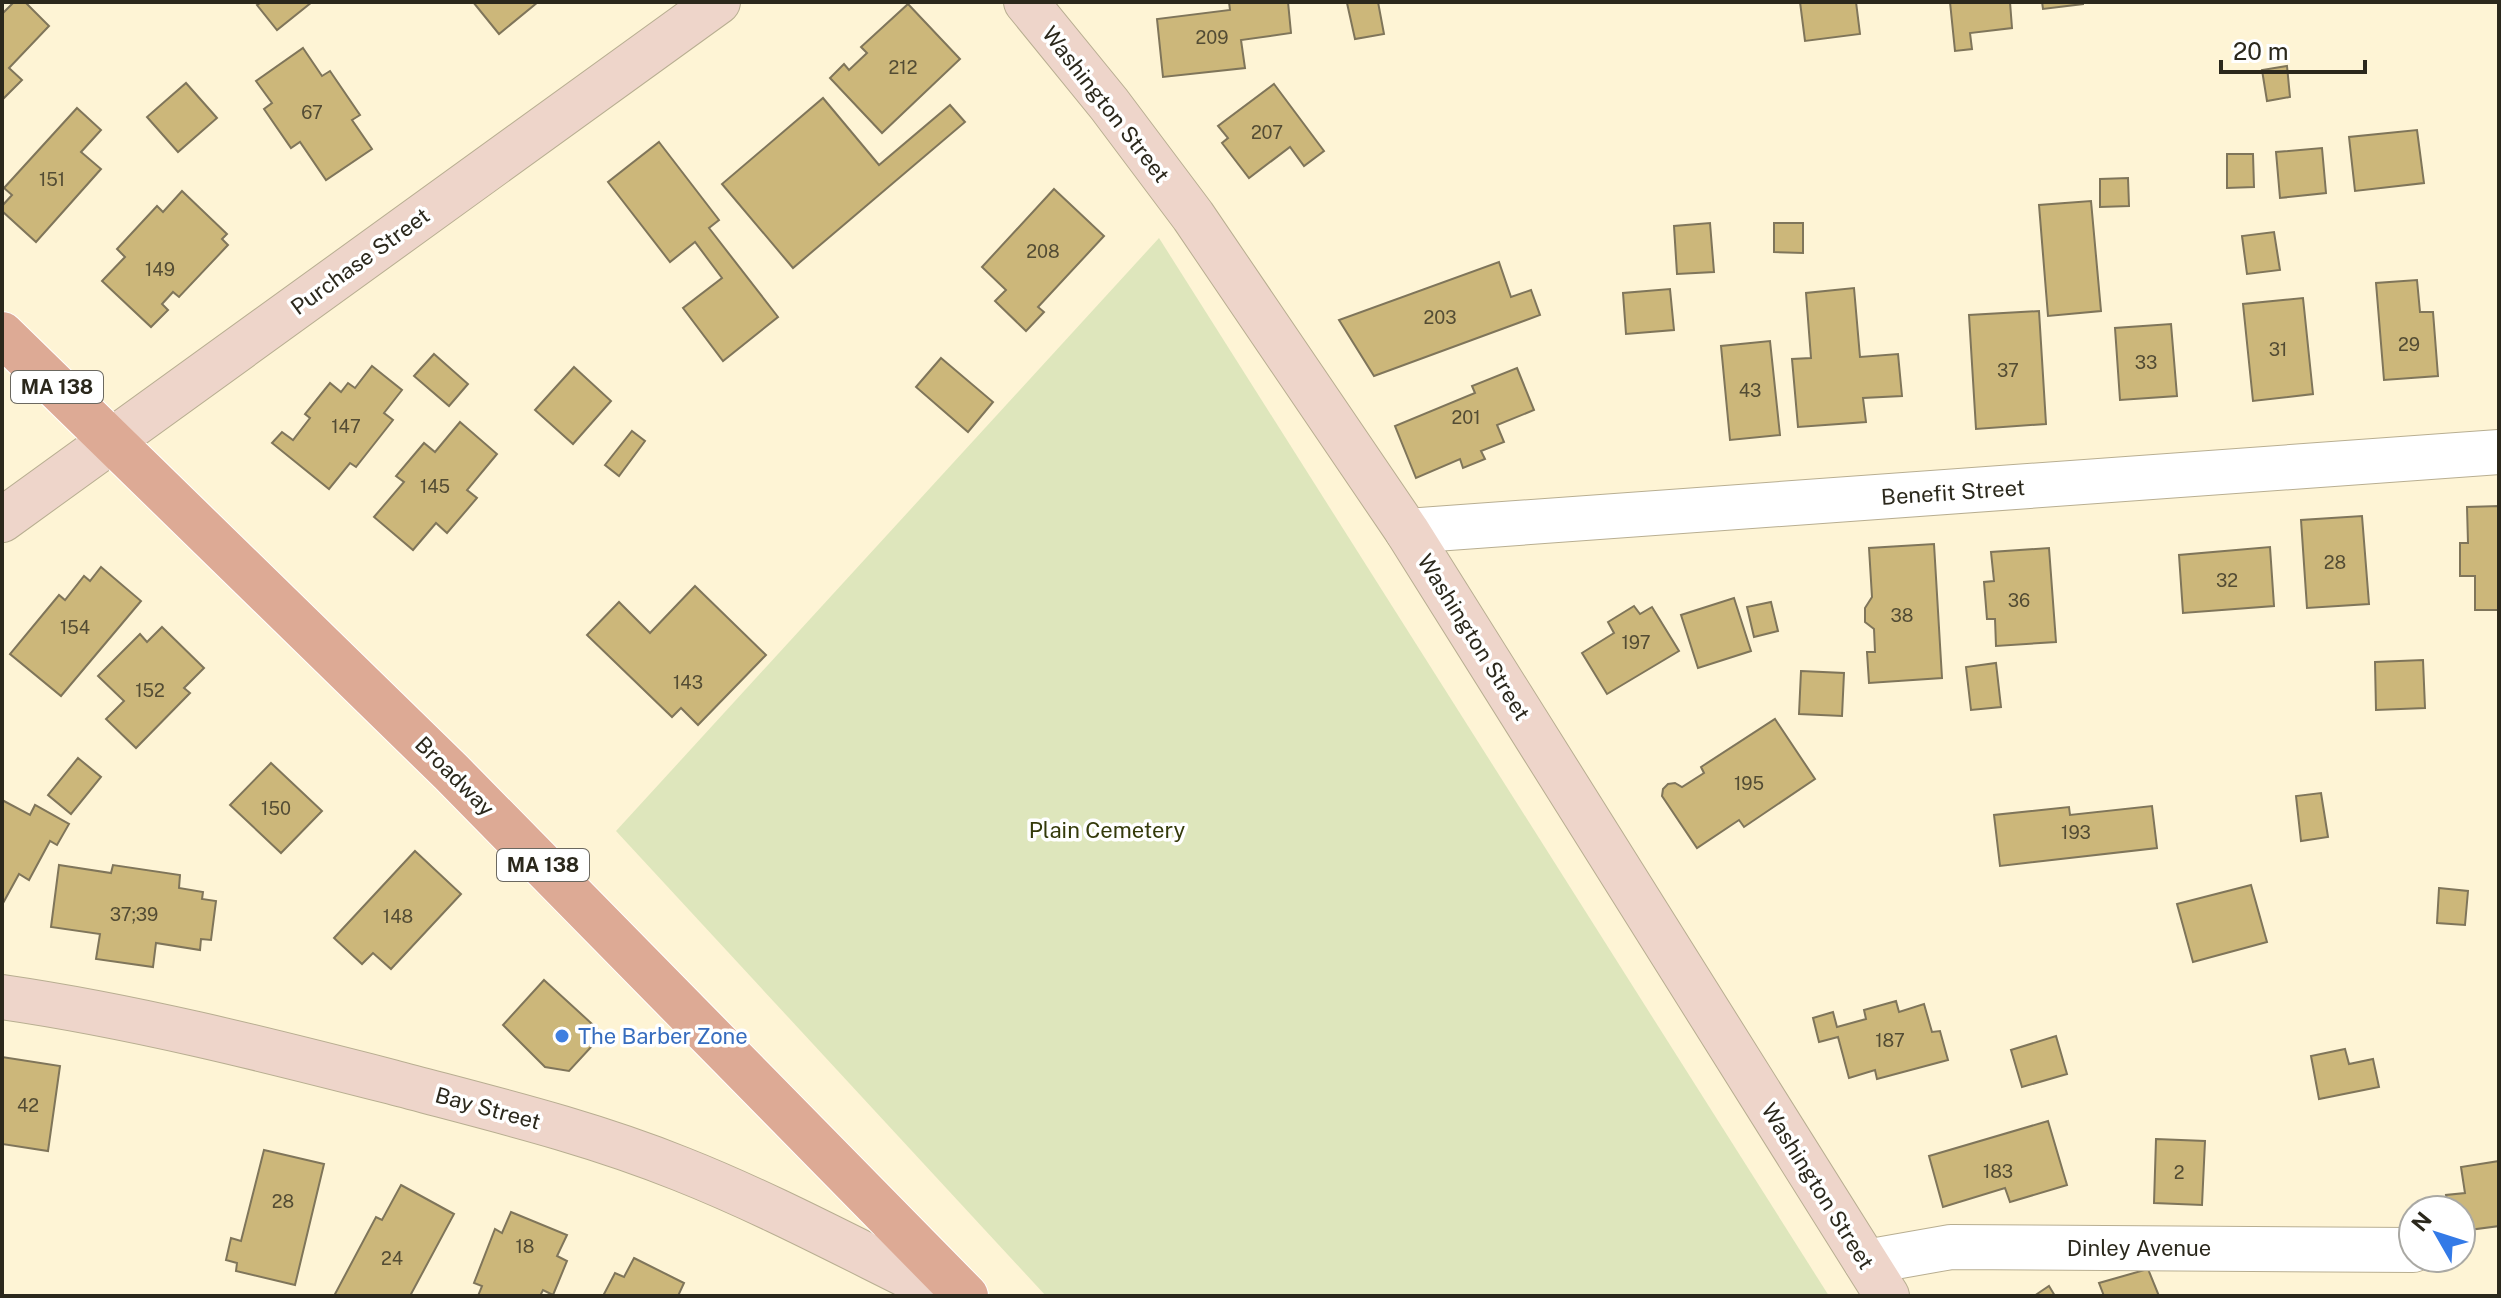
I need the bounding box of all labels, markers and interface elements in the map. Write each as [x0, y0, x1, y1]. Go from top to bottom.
street label: Washington Street [1037, 21, 1175, 187]
scale bar [2221, 24, 2365, 74]
house number: 209 [1196, 27, 1228, 48]
text: 20 m [2233, 37, 2289, 65]
house number: 212 [889, 57, 917, 78]
house number: 67 [301, 102, 323, 123]
house number: 207 [1251, 122, 1283, 143]
house number: 151 [39, 169, 65, 190]
street label: Purchase Street [286, 202, 434, 320]
house number: 208 [1026, 241, 1060, 262]
house number: 149 [145, 259, 175, 280]
house number: 203 [1424, 307, 1456, 328]
house number: 29 [2398, 334, 2420, 355]
house number: 31 [2269, 339, 2287, 360]
house number: 33 [2135, 352, 2157, 373]
house number: 37 [1997, 360, 2019, 381]
road number: MA 138 [11, 371, 103, 403]
house number: 43 [1739, 380, 1761, 401]
house number: 201 [1451, 407, 1481, 428]
house number: 147 [331, 416, 361, 437]
street label: Benefit Street [1880, 474, 2026, 510]
house number: 145 [420, 476, 450, 497]
street label: Washington Street [1412, 549, 1536, 725]
house number: 28 [2324, 552, 2346, 573]
house number: 32 [2216, 570, 2238, 591]
house number: 36 [2008, 590, 2030, 611]
house number: 38 [1891, 605, 1913, 626]
house number: 154 [60, 617, 90, 638]
house number: 197 [1621, 632, 1651, 653]
house number: 143 [673, 672, 703, 693]
house number: 152 [135, 680, 165, 701]
street label: Broadway [410, 731, 500, 821]
house number: 195 [1734, 773, 1764, 794]
house number: 150 [261, 798, 291, 819]
park label: Plain Cemetery [1029, 817, 1185, 843]
house number: 193 [2061, 822, 2091, 843]
road number: MA 138 [497, 849, 589, 881]
house number: 37;39 [110, 904, 158, 925]
house number: 148 [383, 906, 413, 927]
place label: The Barber Zone [578, 1023, 748, 1049]
marker: The Barber Zone [553, 1027, 571, 1045]
house number: 187 [1875, 1030, 1905, 1051]
street label: Bay Street [433, 1081, 543, 1135]
house number: 42 [17, 1095, 39, 1116]
street label: Washington Street [1756, 1098, 1880, 1274]
house number: 183 [1983, 1161, 2013, 1182]
house number: 2 [2174, 1162, 2184, 1183]
house number: 28 [272, 1191, 294, 1212]
north arrow [2397, 1194, 2477, 1274]
text: N [2406, 1207, 2437, 1236]
street label: Dinley Avenue [2067, 1235, 2211, 1261]
house number: 18 [516, 1236, 534, 1257]
house number: 24 [381, 1248, 403, 1269]

